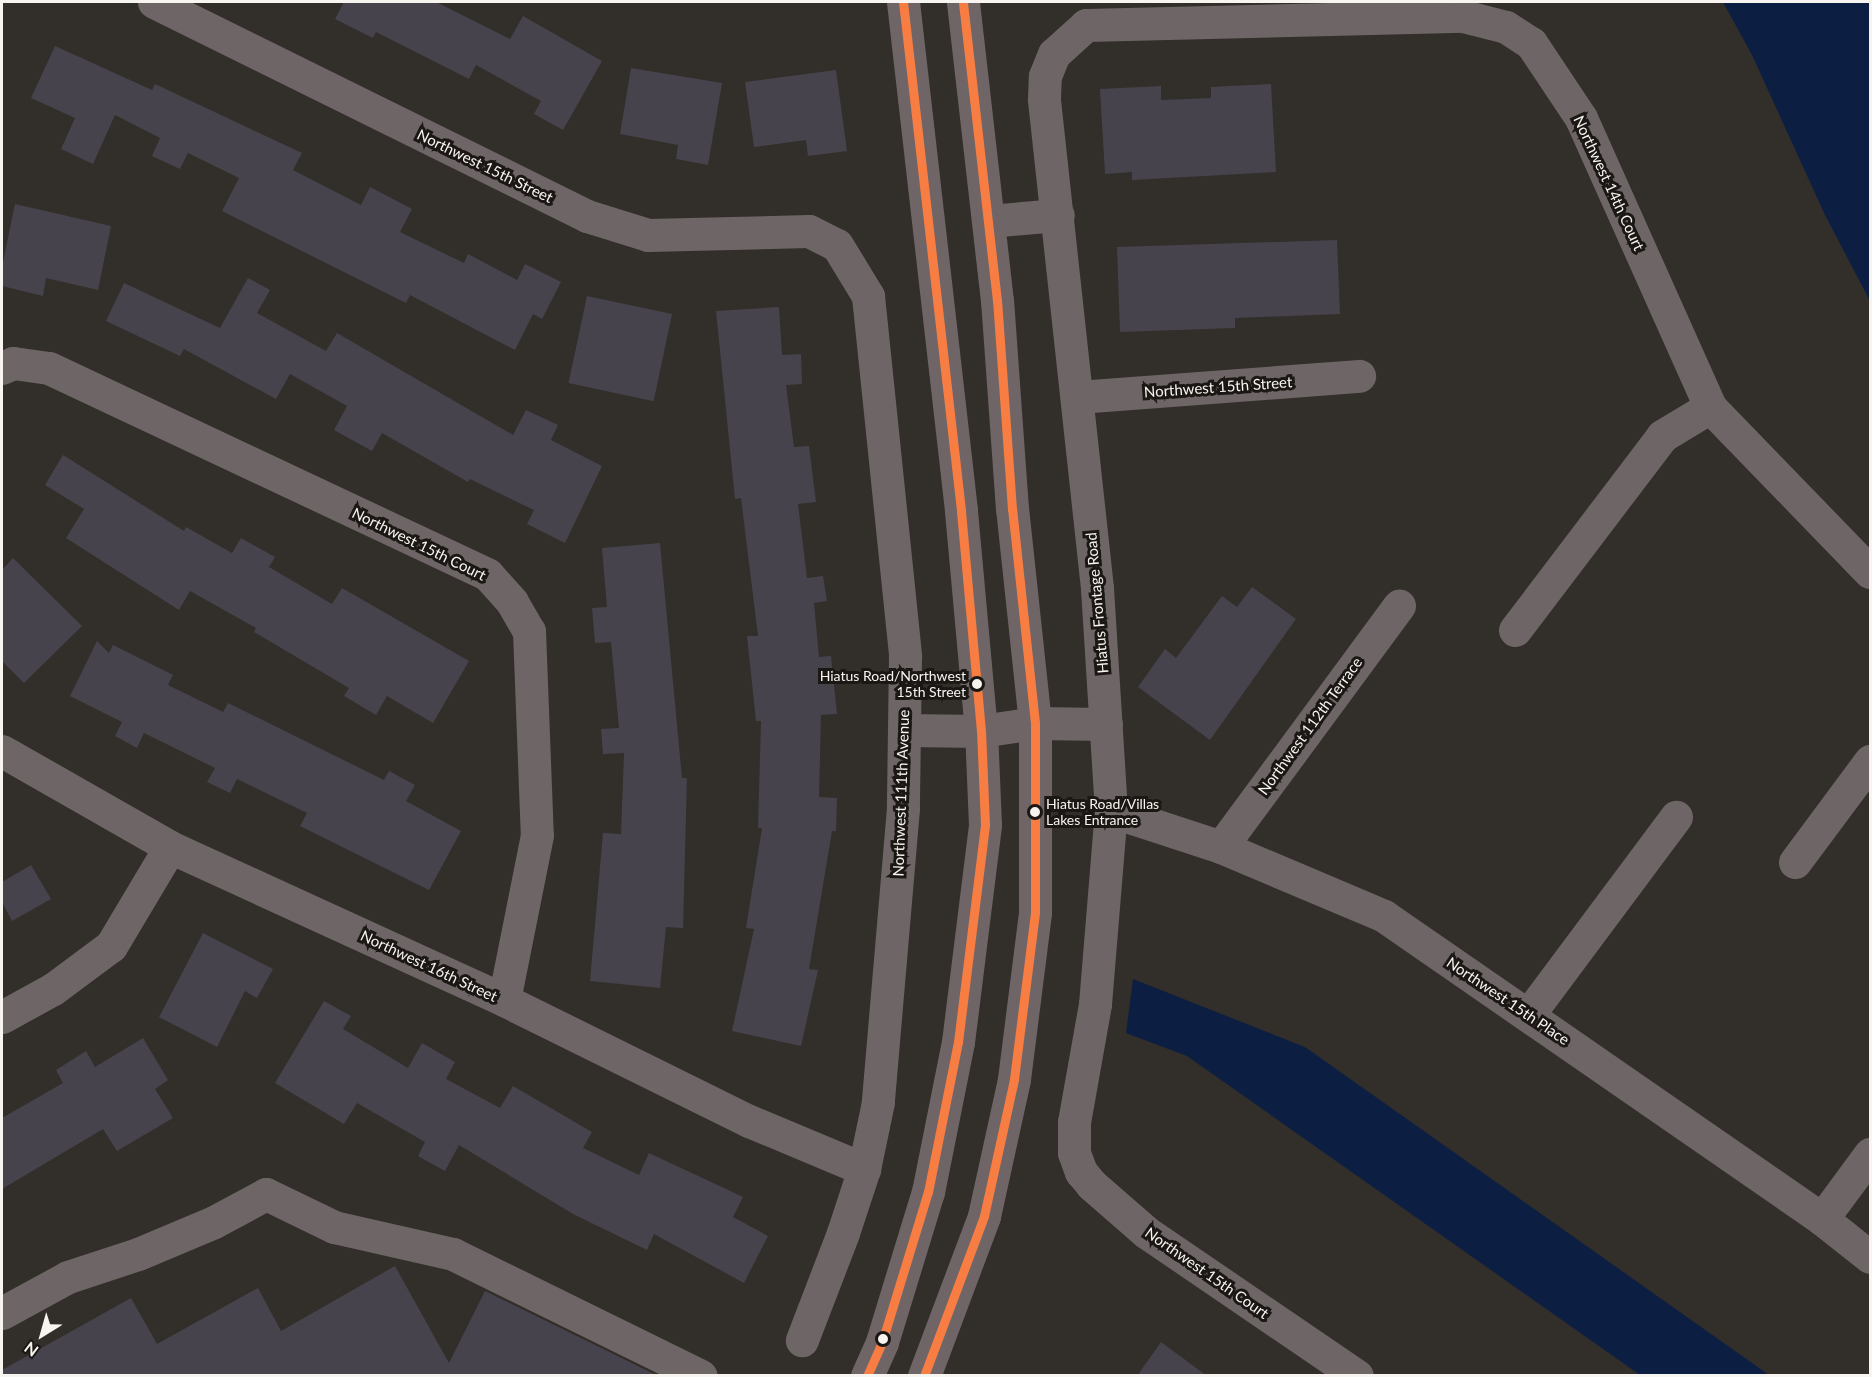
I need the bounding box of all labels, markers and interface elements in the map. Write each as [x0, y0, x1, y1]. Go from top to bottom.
street label: Northwest 14th Court [1570, 113, 1648, 253]
street label: Northwest 15th Street [414, 125, 556, 207]
street label: Northwest 15th Street [1143, 373, 1293, 401]
street label: Northwest 15th Court [349, 504, 489, 584]
street label: Hiatus Frontage Road [1082, 532, 1112, 674]
street label: Northwest 112th Terrace [1254, 654, 1366, 798]
place label: Hiatus Road/Northwest 15th Street [820, 668, 966, 700]
marker: Hiatus Road/Northwest 15th Street [971, 678, 983, 690]
street label: Northwest 111th Avenue [889, 709, 913, 877]
place label: Hiatus Road/Villas Lakes Entrance [1046, 796, 1159, 828]
marker: Hiatus Road/Villas Lakes Entrance [1029, 806, 1041, 818]
street label: Northwest 16th Street [358, 926, 500, 1006]
street label: Northwest 15th Place [1443, 953, 1573, 1049]
street label: Northwest 15th Court [1142, 1224, 1272, 1322]
north arrow [12, 1305, 72, 1365]
unlabelled marker [877, 1333, 889, 1345]
text: N [20, 1338, 42, 1361]

